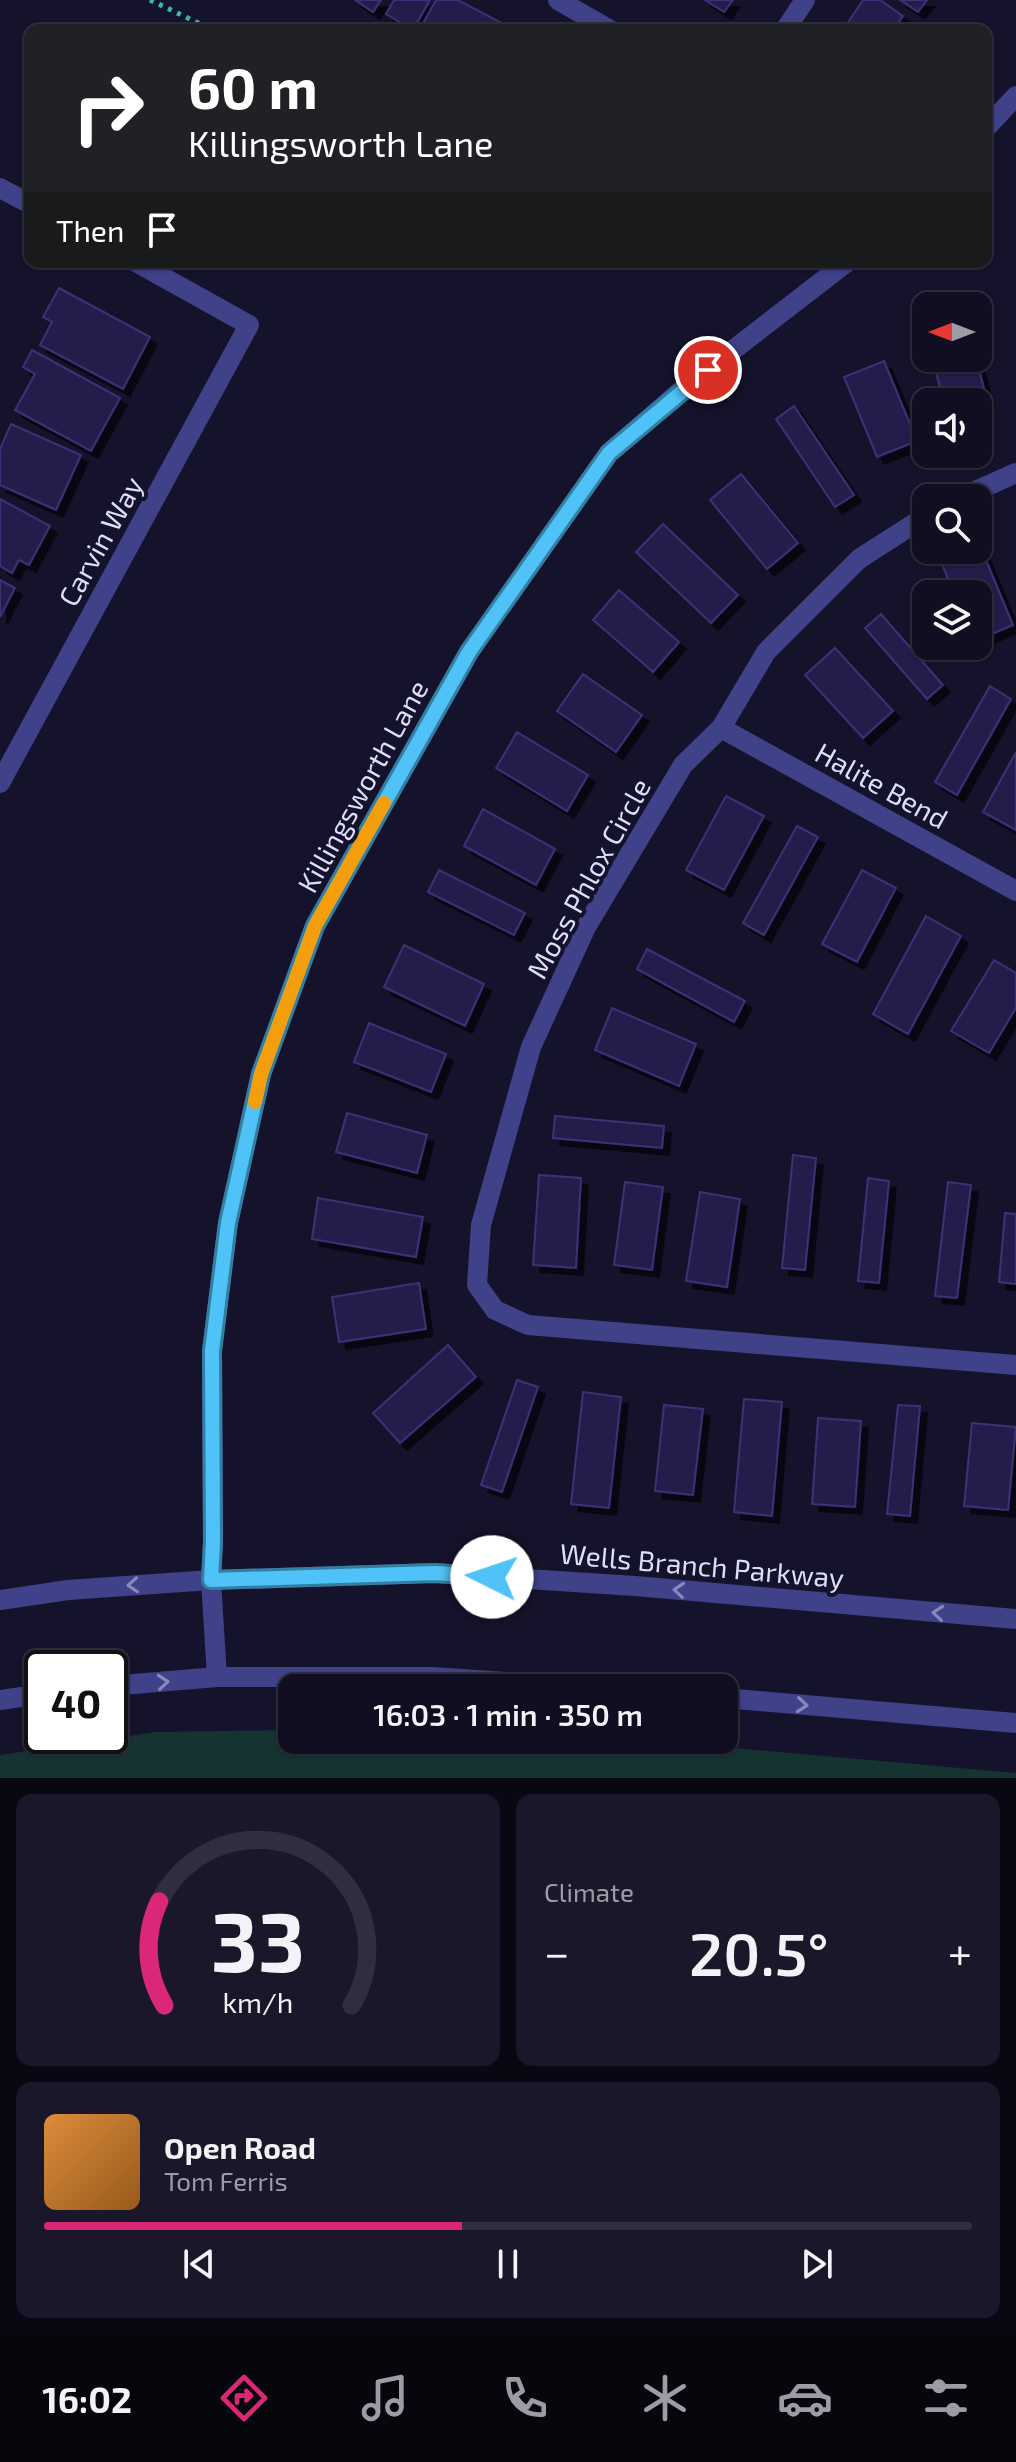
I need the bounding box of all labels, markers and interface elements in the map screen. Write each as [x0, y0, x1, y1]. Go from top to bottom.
text: 60 m [188, 53, 318, 120]
icon: right [56, 56, 160, 160]
text: Killingsworth Lane [188, 121, 493, 164]
icon: arrive [140, 208, 184, 252]
text: Then [56, 212, 124, 248]
north arrow [912, 292, 992, 372]
map controls [912, 292, 992, 660]
pin [674, 336, 742, 404]
icon: arrive [686, 348, 730, 392]
button: sound [912, 388, 992, 468]
street label: Carvin Way [50, 470, 150, 612]
button: search [912, 484, 992, 564]
button: layers [912, 580, 992, 660]
street label: Killingsworth Lane [290, 674, 434, 898]
street label: Halite Bend [810, 735, 954, 835]
street label: Moss Phlox Circle [519, 772, 657, 984]
position arrow [450, 1535, 534, 1619]
street label: Wells Branch Parkway [559, 1536, 846, 1594]
one-way arrow [126, 1576, 139, 1593]
one-way arrow [672, 1582, 685, 1599]
one-way arrow [931, 1604, 944, 1621]
speed limit sign: 40 [24, 1650, 128, 1754]
one-way arrow [157, 1673, 170, 1690]
text: 16:03 · 1 min · 350 m [373, 1696, 643, 1732]
one-way arrow [796, 1696, 809, 1713]
text: Climate [544, 1876, 634, 1907]
text: 33 [211, 1889, 305, 1989]
text: 20.5° [689, 1916, 829, 1988]
text: − [544, 1925, 570, 1978]
text: + [948, 1925, 972, 1978]
text: km/h [223, 1984, 293, 2019]
text: Open Road [164, 2129, 316, 2165]
text: Tom Ferris [164, 2165, 288, 2196]
icon: previous [177, 2242, 221, 2286]
icon: pause [486, 2242, 530, 2286]
icon: next [795, 2242, 839, 2286]
icon: directions [216, 2370, 272, 2426]
icon: music [357, 2370, 413, 2426]
icon: phone [497, 2370, 553, 2426]
icon: climate [637, 2370, 693, 2426]
icon: car [777, 2370, 833, 2426]
icon: filters [918, 2370, 974, 2426]
text: 16:02 [42, 2377, 132, 2420]

